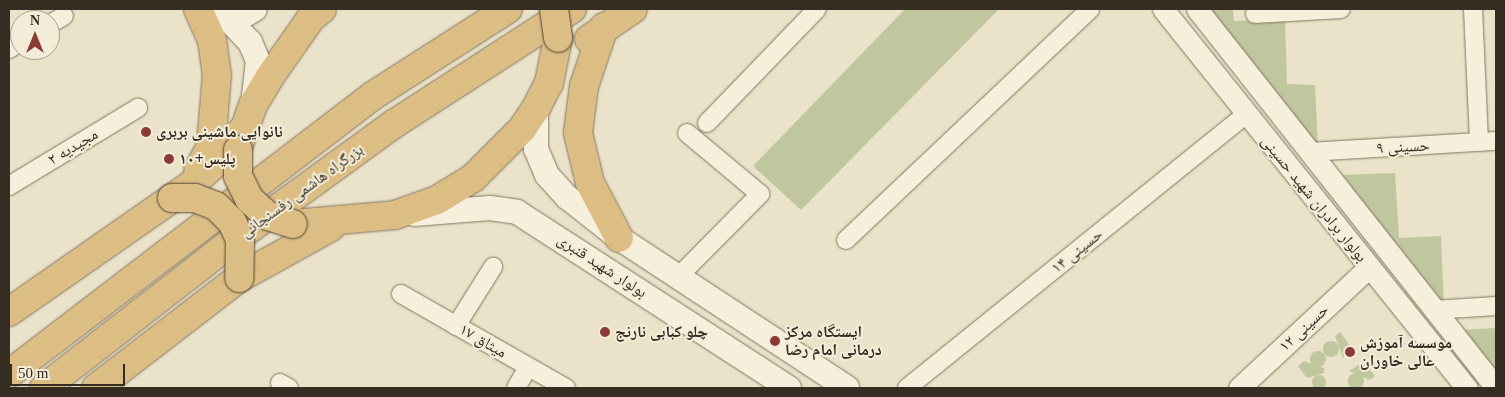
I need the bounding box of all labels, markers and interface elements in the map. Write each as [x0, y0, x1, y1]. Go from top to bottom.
north arrow [10, 10, 60, 60]
text: N [30, 13, 40, 28]
place label: نانوایی ماشینی بربری [156, 122, 283, 142]
street label: مجیدیه ۲ [44, 125, 102, 169]
marker: نانوایی ماشینی بربری [140, 126, 152, 138]
street label: بولوار برادران شهید حسینی [1257, 132, 1371, 266]
street label: حسینی ۹ [1376, 136, 1430, 158]
street label: بزرگراه هاشمی رفسنجانی [237, 140, 367, 242]
place label: پلیس+۱۰ [179, 149, 236, 169]
marker: پلیس+۱۰ [163, 153, 175, 165]
street label: حسینی ۱۴ [1047, 224, 1107, 278]
street label: بولوار شهید قنبری [554, 230, 650, 302]
street label: حسینی ۱۲ [1275, 300, 1333, 356]
street label: میثاق ۱۷ [456, 320, 510, 362]
place label: چلو کبابی نارنج [615, 322, 708, 342]
place label: ایستگاه مرکز درمانی امام رضا [785, 322, 882, 360]
marker: چلو کبابی نارنج [599, 326, 611, 338]
place label: موسسه آموزش عالی خاوران [1360, 333, 1452, 371]
marker: ایستگاه مرکز درمانی امام رضا [769, 335, 781, 347]
marker: موسسه آموزش عالی خاوران [1344, 346, 1356, 358]
scale bar [12, 354, 128, 386]
text: 50 m [18, 365, 48, 381]

